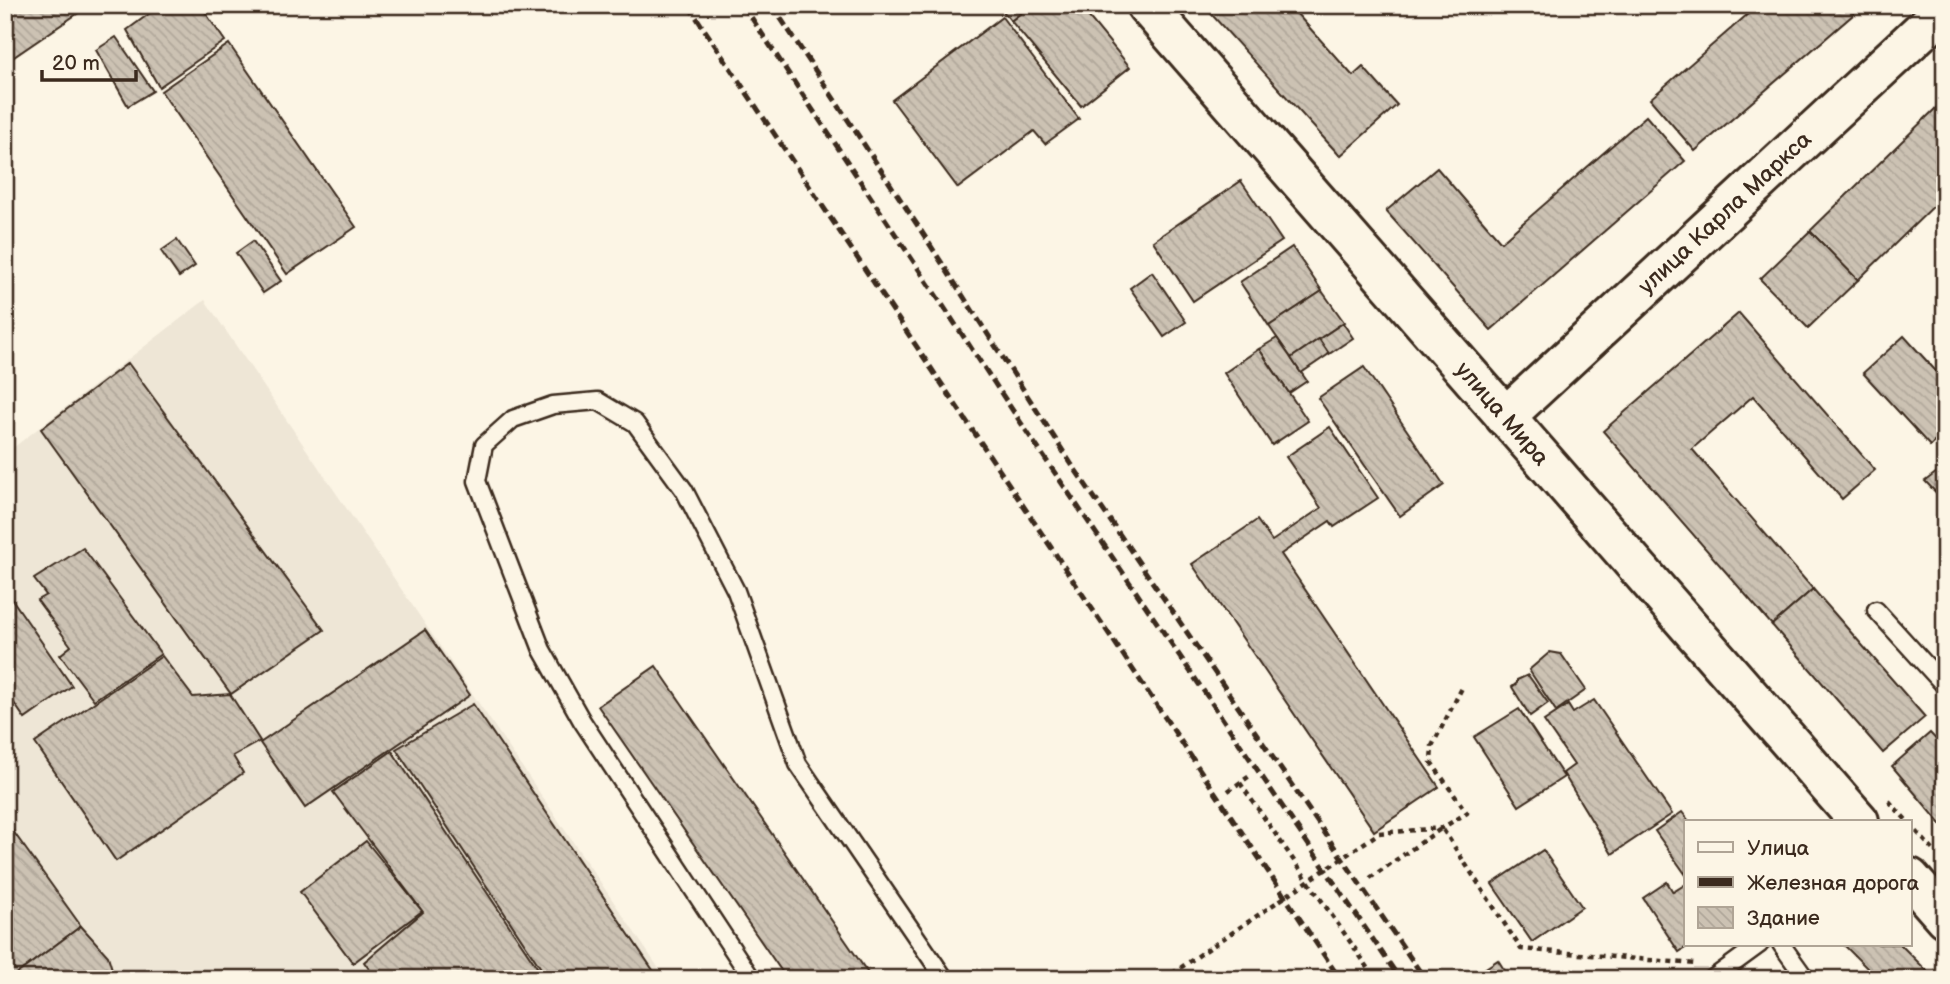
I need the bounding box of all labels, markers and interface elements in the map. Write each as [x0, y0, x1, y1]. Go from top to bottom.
scale bar [42, 38, 136, 82]
text: 20 m [52, 51, 100, 76]
street label: улица Карла Маркса [1633, 125, 1818, 300]
street label: улица Мира [1449, 356, 1555, 472]
legend [1684, 820, 1912, 946]
text: Улица [1747, 836, 1810, 861]
text: Железная дорога [1747, 871, 1920, 896]
text: Здание [1747, 906, 1820, 931]

